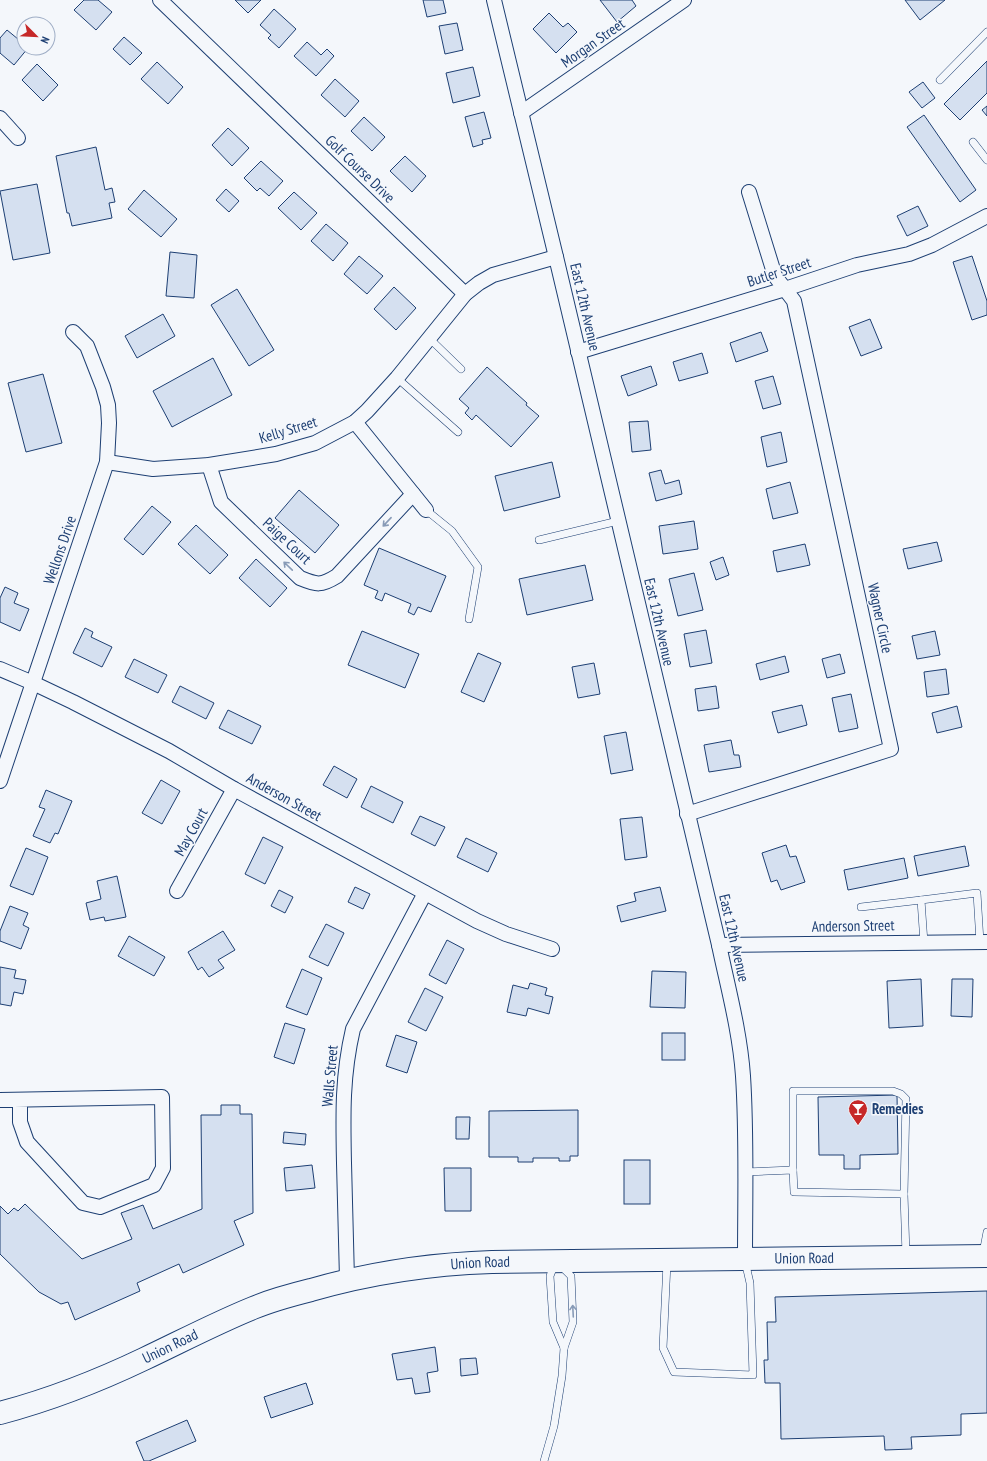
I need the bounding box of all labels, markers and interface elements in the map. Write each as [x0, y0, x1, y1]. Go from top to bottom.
street label: Morgan Street [557, 14, 628, 71]
north arrow [16, 16, 56, 56]
text: N [38, 35, 53, 46]
street label: Golf Course Drive [322, 131, 399, 207]
street label: Butler Street [745, 252, 813, 291]
street label: East 12th Avenue [566, 261, 605, 353]
street label: Kelly Street [257, 412, 319, 447]
street label: Wellons Drive [39, 513, 80, 587]
street label: Paige Court [259, 513, 316, 568]
one-way arrow [382, 517, 392, 527]
one-way arrow [283, 561, 293, 571]
street label: East 12th Avenue [640, 576, 679, 668]
street label: Wagner Circle [864, 581, 897, 655]
street label: Anderson Street [243, 768, 325, 825]
street label: May Court [170, 804, 211, 859]
street label: East 12th Avenue [715, 892, 754, 984]
street label: Anderson Street [811, 915, 895, 936]
street label: Walls Street [317, 1044, 342, 1108]
bar icon: Remedies [847, 1098, 869, 1126]
place label: Remedies [872, 1099, 923, 1118]
street label: Union Road [774, 1248, 834, 1268]
street label: Union Road [450, 1252, 510, 1273]
one-way arrow [569, 1305, 576, 1318]
street label: Union Road [139, 1324, 201, 1367]

